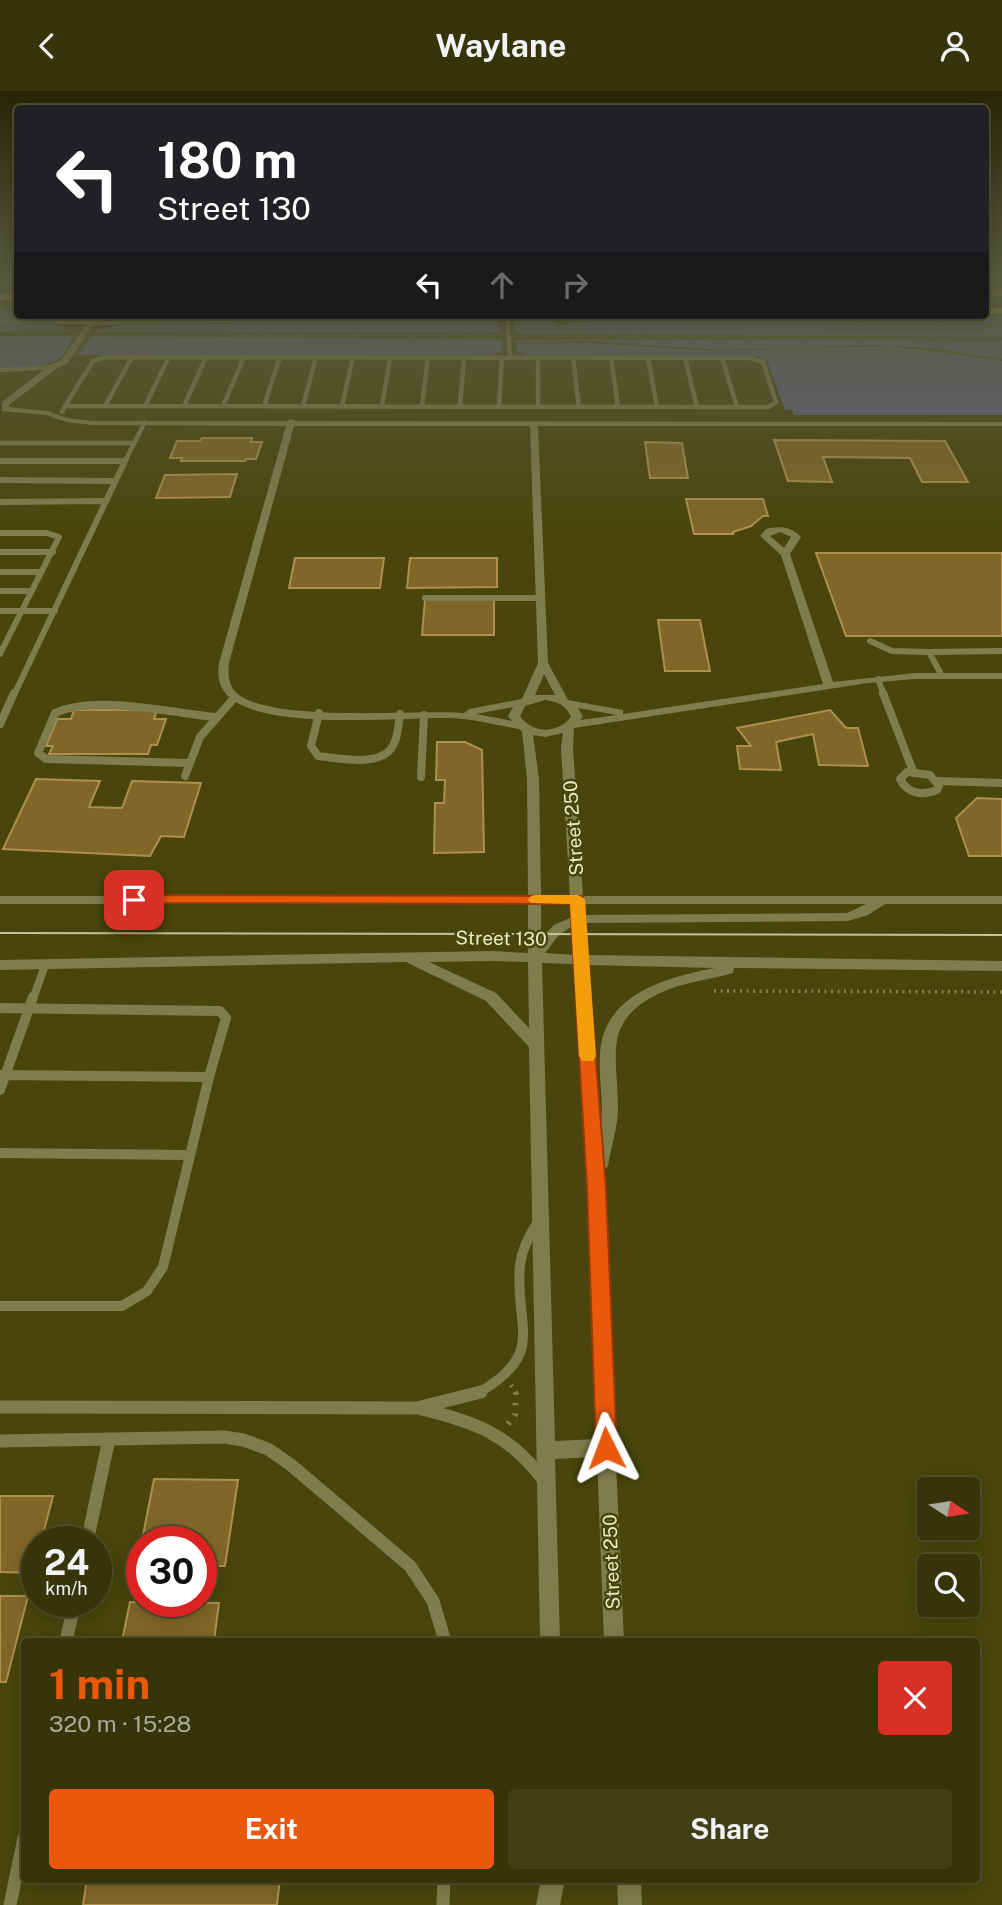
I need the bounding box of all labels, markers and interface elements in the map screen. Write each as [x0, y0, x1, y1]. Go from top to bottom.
icon: back [28, 27, 66, 65]
text: Waylane [436, 27, 566, 64]
icon: person [936, 27, 974, 65]
text: 180 m [157, 131, 297, 189]
icon: left [42, 133, 133, 224]
text: Street 130 [157, 190, 311, 227]
icon: left [410, 266, 448, 304]
icon: ahead [483, 266, 521, 304]
icon: right [556, 266, 594, 304]
street label: Street 250 [559, 780, 587, 876]
pin [104, 870, 164, 930]
icon: arrive [115, 881, 153, 919]
street label: Street 130 [455, 926, 547, 950]
position arrow [569, 1411, 643, 1485]
north arrow [917, 1477, 980, 1540]
map controls [917, 1477, 980, 1617]
street label: Street 250 [598, 1514, 624, 1610]
speed limit sign: 30 [126, 1526, 217, 1617]
text: 24 [44, 1542, 89, 1583]
button: search [917, 1554, 980, 1617]
text: km/h [45, 1578, 88, 1599]
text: 1 min [49, 1659, 150, 1708]
button: close [878, 1661, 952, 1735]
text: 320 m · 15:28 [49, 1710, 191, 1737]
button: Exit [49, 1789, 494, 1869]
button: Share [508, 1789, 952, 1869]

